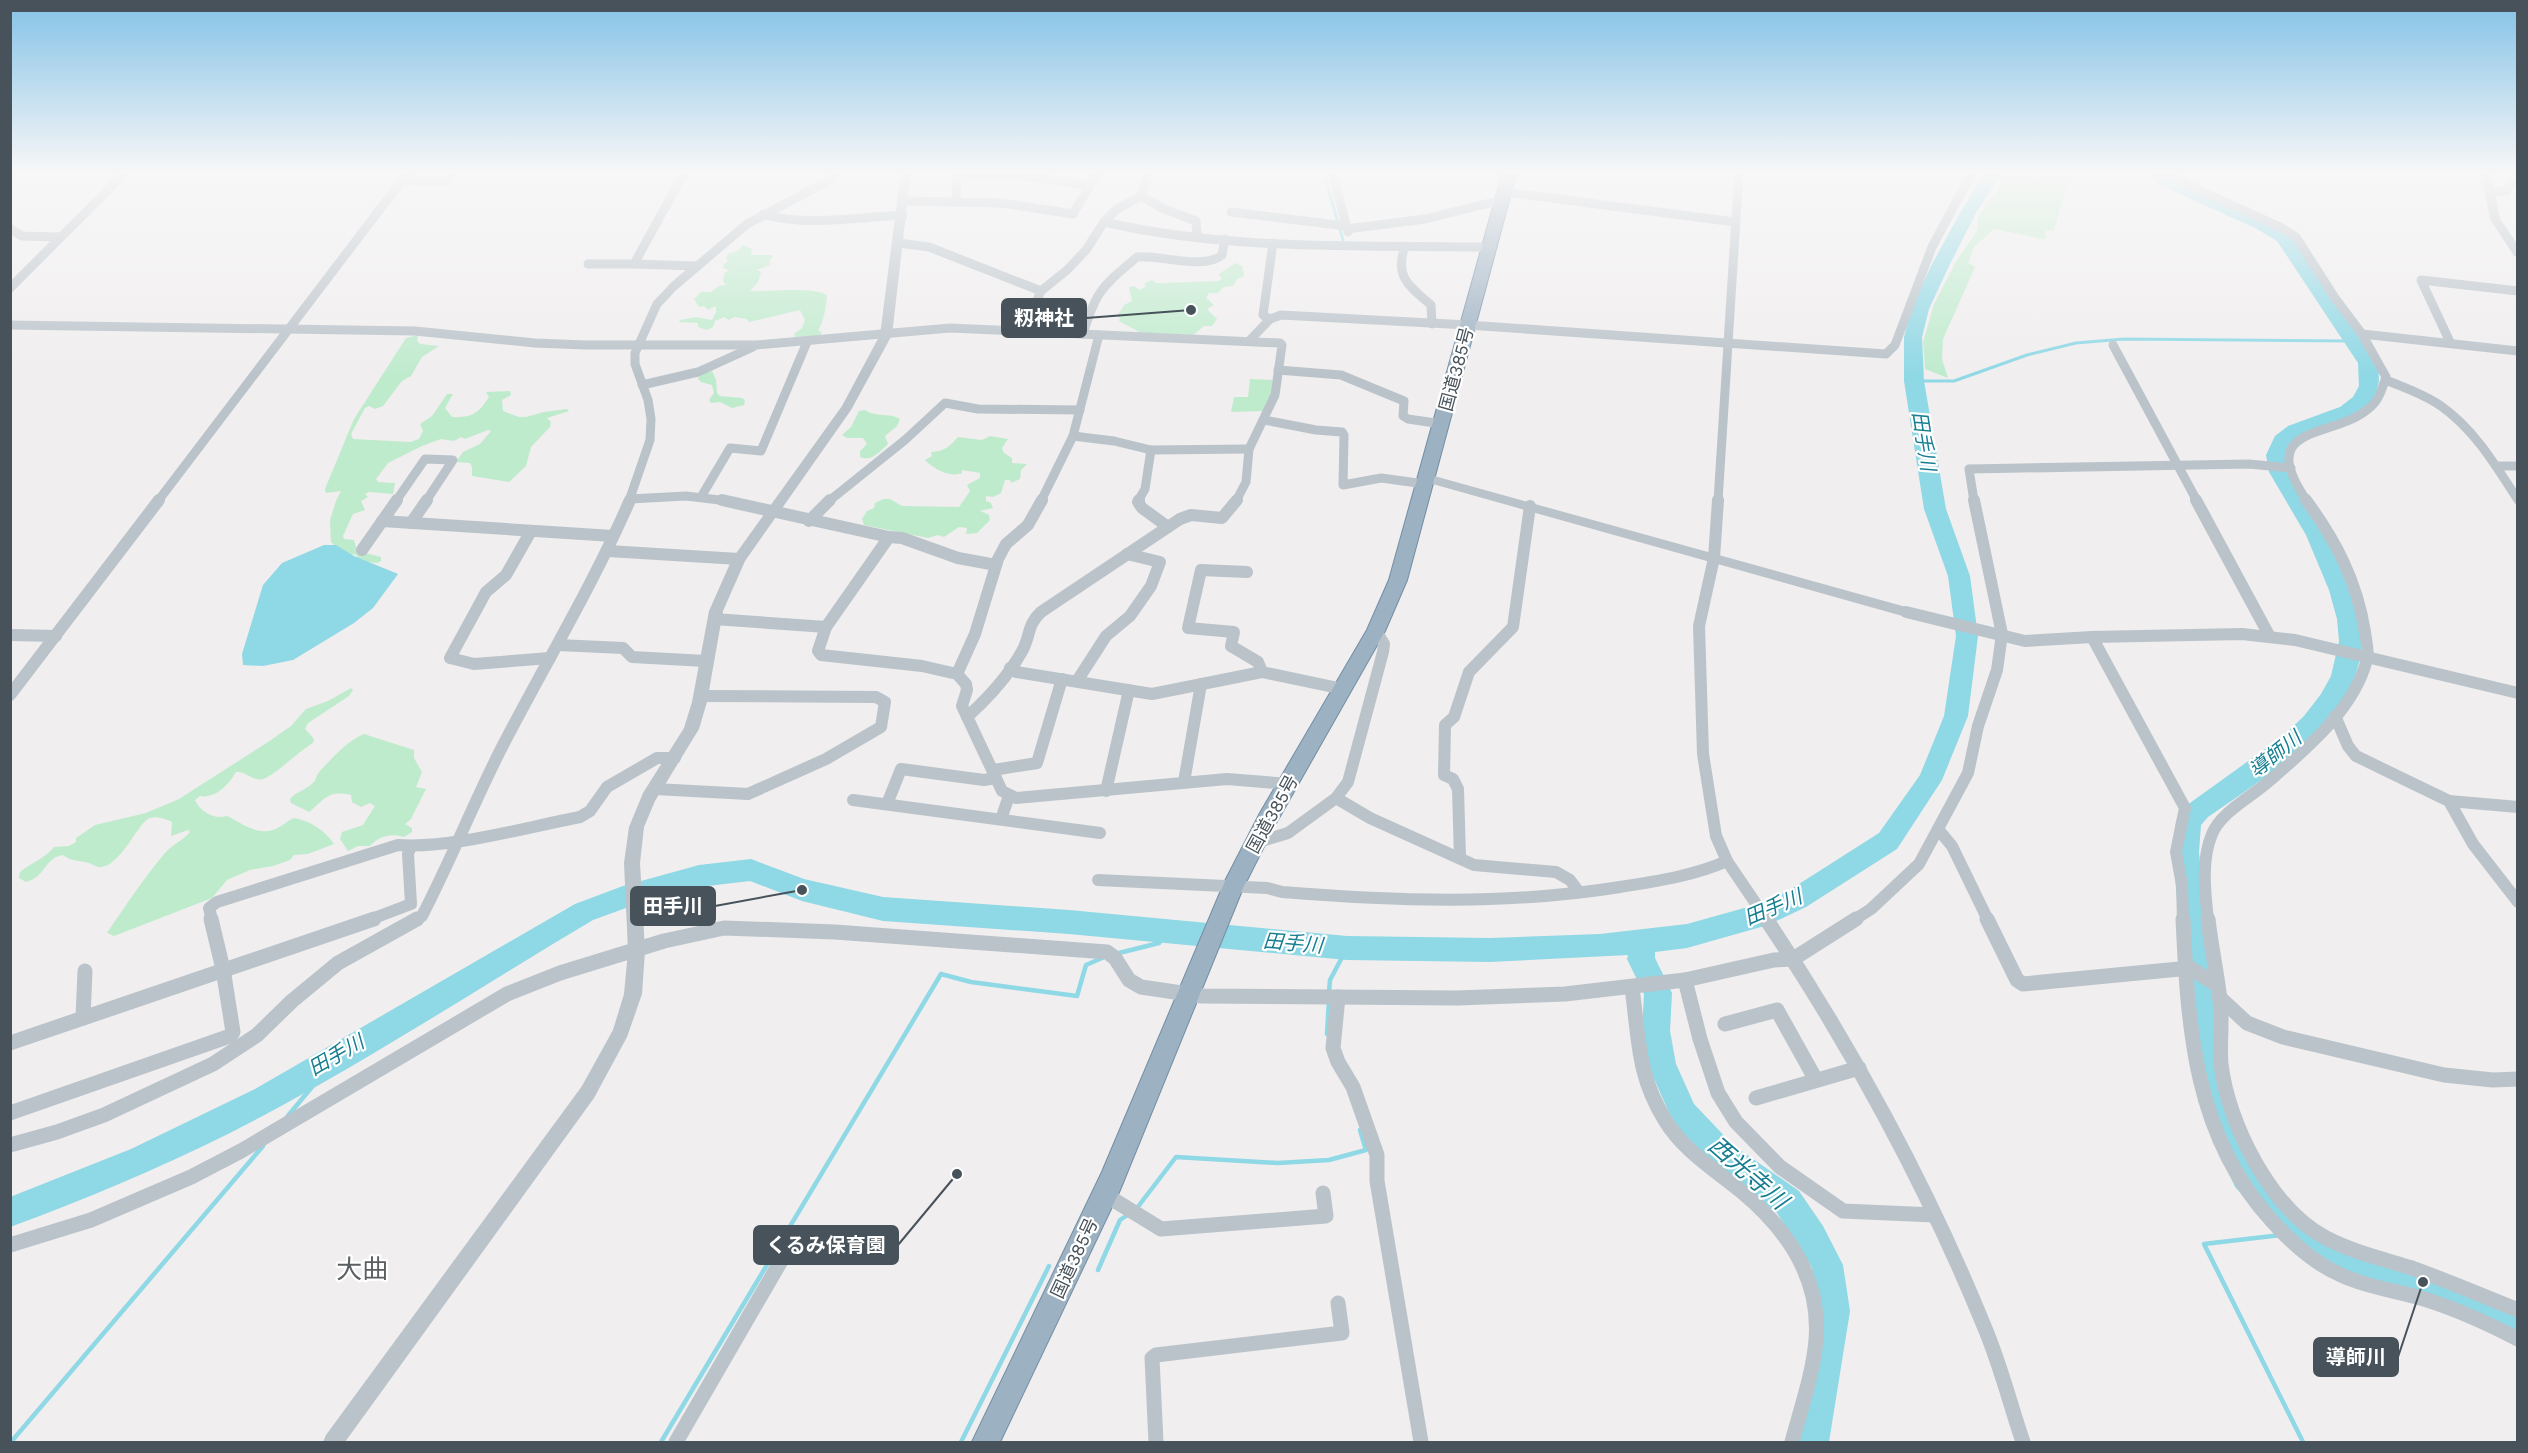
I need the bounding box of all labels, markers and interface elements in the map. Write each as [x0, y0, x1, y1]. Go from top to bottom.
callout: 籾神社 [1002, 299, 1086, 337]
text: 籾神社 [1014, 306, 1074, 330]
street label: 国道385号 [1435, 325, 1477, 413]
water label: 田手川 [1907, 409, 1941, 474]
water label: 導師川 [2244, 725, 2307, 782]
street label: 国道385号 [1242, 771, 1302, 857]
water label: 田手川 [1741, 883, 1807, 930]
callout: 田手川 [631, 887, 715, 925]
text: 田手川 [643, 894, 703, 918]
water label: 田手川 [1262, 928, 1326, 958]
water label: 田手川 [304, 1029, 370, 1080]
water label: 西光寺川 [1703, 1131, 1796, 1217]
street label: 国道385号 [1046, 1215, 1102, 1301]
callout: くるみ保育園 [754, 1226, 898, 1264]
text: くるみ保育園 [766, 1233, 886, 1257]
district label: 大曲 [336, 1254, 388, 1284]
callout: 導師川 [2314, 1338, 2398, 1376]
text: 導師川 [2326, 1345, 2386, 1369]

